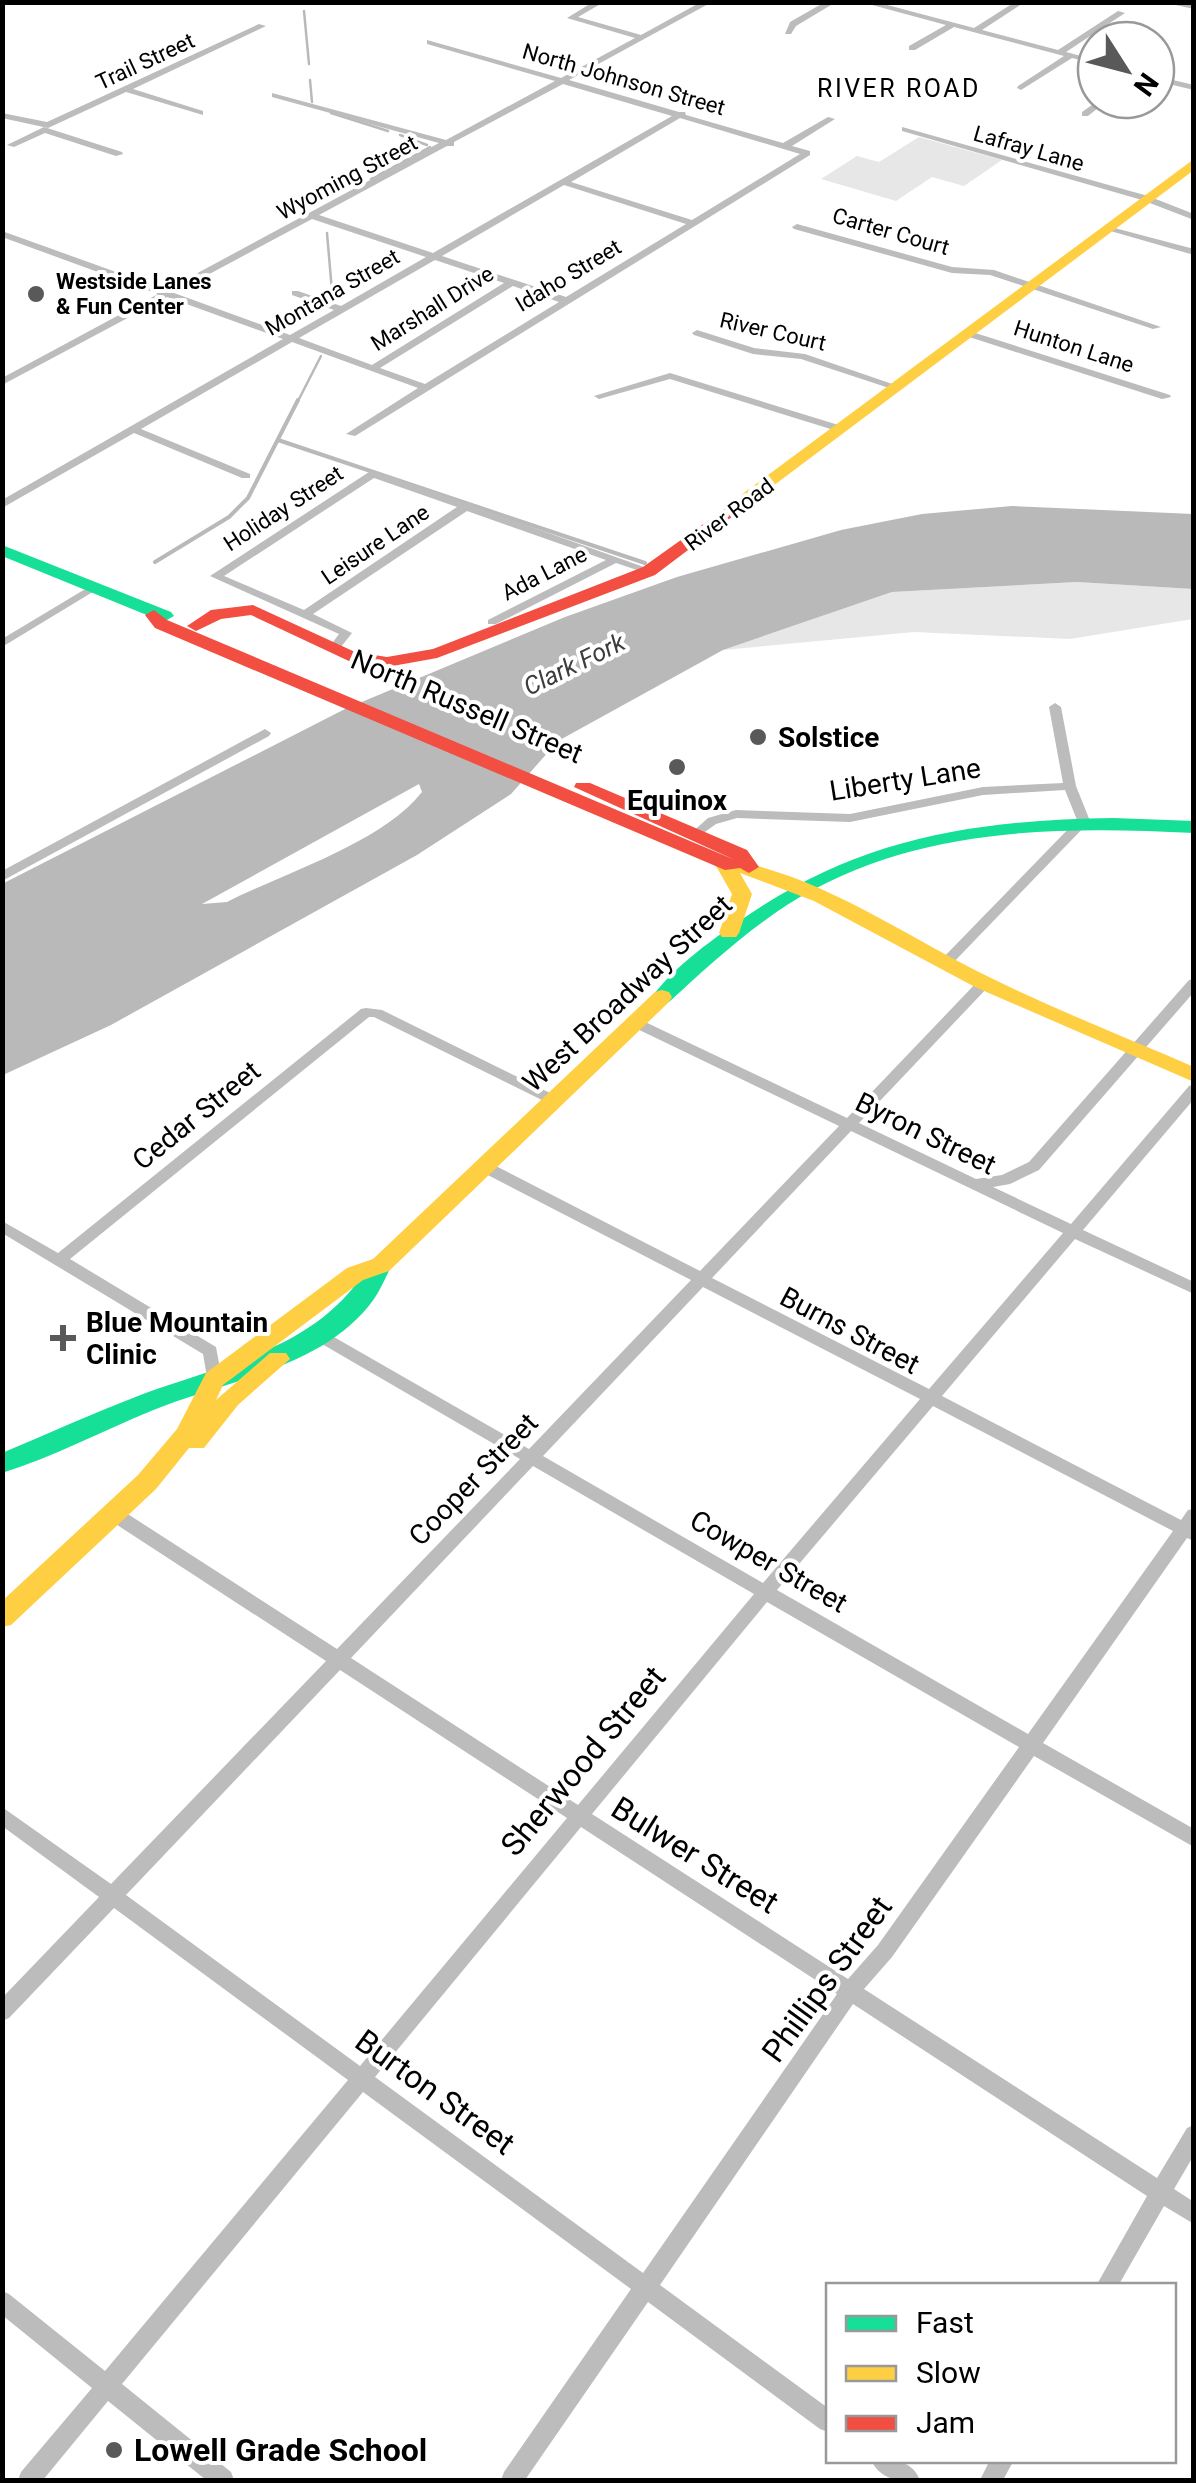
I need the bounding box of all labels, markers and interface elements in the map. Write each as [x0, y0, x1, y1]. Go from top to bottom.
north arrow [1076, 20, 1176, 120]
street label: Trail Street [92, 28, 198, 95]
street label: North Johnson Street [520, 39, 728, 120]
text: N [1127, 67, 1165, 102]
district label: RIVER ROAD [817, 74, 981, 103]
street label: Lafray Lane [971, 121, 1087, 176]
street label: Wyoming Street [273, 130, 422, 225]
street label: Carter Court [830, 203, 952, 260]
street label: Idaho Street [511, 234, 625, 317]
street label: Montana Street [261, 244, 404, 341]
street label: Marshall Drive [366, 261, 498, 356]
place label: Westside Lanes & Fun Center [56, 269, 212, 319]
marker: Westside Lanes & Fun Center [25, 283, 47, 305]
street label: River Court [717, 307, 828, 356]
street label: Hunton Lane [1011, 315, 1137, 378]
street label: Holiday Street [219, 461, 348, 556]
street label: River Road [680, 473, 779, 556]
street label: Leisure Lane [317, 499, 434, 590]
street label: Ada Lane [498, 541, 591, 605]
water label: Clark Fork [519, 627, 630, 701]
street label: North Russell Street [346, 643, 588, 770]
place label: Solstice [778, 721, 879, 754]
marker: Solstice [747, 726, 769, 748]
street label: Liberty Lane [827, 751, 983, 808]
marker: Equinox [666, 756, 688, 778]
place label: Equinox [627, 784, 728, 817]
street label: West Broadway Street [516, 888, 739, 1099]
street label: Cedar Street [126, 1054, 267, 1177]
street label: Byron Street [850, 1085, 1001, 1182]
street label: Burns Street [774, 1280, 925, 1381]
place label: Blue Mountain Clinic [86, 1306, 268, 1371]
marker: Blue Mountain Clinic [50, 1325, 76, 1351]
street label: Cooper Street [402, 1406, 545, 1552]
street label: Cowper Street [684, 1503, 853, 1620]
street label: Sherwood Street [493, 1659, 673, 1863]
street label: Bulwer Street [605, 1789, 785, 1921]
street label: Phillips Street [754, 1889, 900, 2069]
street label: Burton Street [348, 2021, 522, 2163]
legend [826, 2283, 1176, 2463]
text: Fast [916, 2305, 974, 2340]
text: Slow [916, 2355, 981, 2390]
text: Jam [916, 2405, 975, 2440]
place label: Lowell Grade School [134, 2431, 427, 2469]
marker: Lowell Grade School [103, 2439, 125, 2461]

